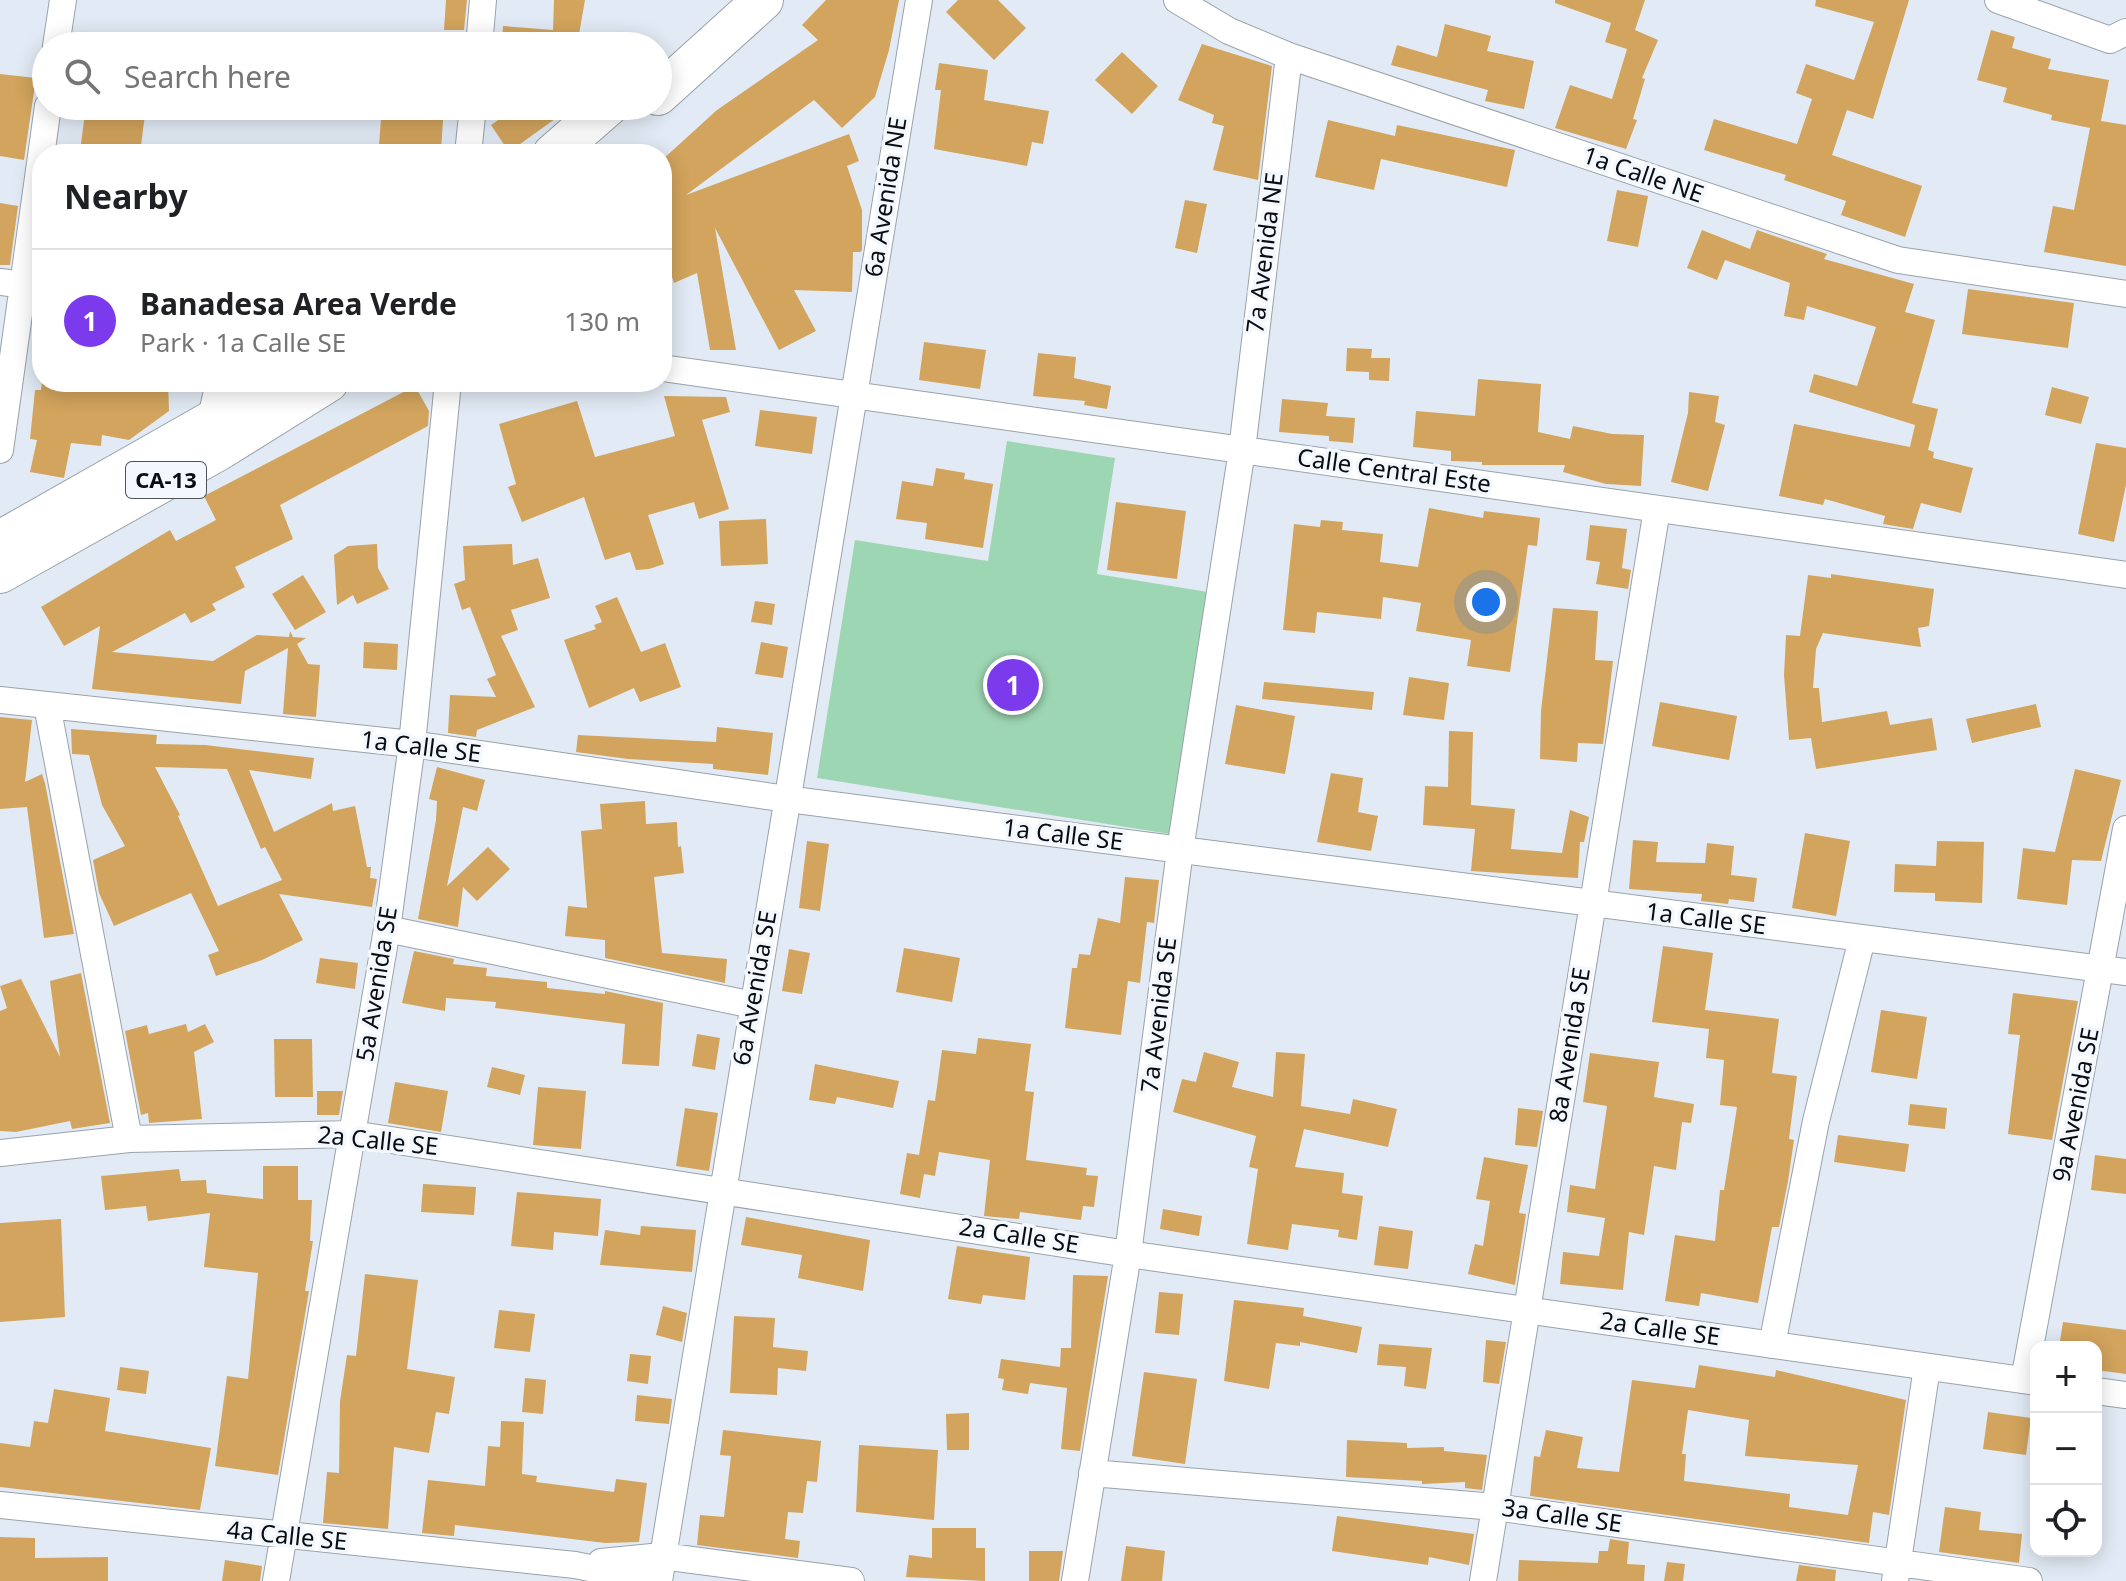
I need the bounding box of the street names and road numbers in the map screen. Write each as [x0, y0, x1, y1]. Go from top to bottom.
street label: 6a Avenida NE [856, 114, 913, 279]
street label: 1a Calle NE [1579, 138, 1708, 210]
street label: 7a Avenida NE [1237, 171, 1290, 335]
street label: Calle Central Este [1295, 440, 1493, 499]
road number: CA-13 [126, 462, 206, 498]
street label: 1a Calle SE [359, 722, 483, 769]
street label: 1a Calle SE [1001, 810, 1125, 857]
street label: 1a Calle SE [1644, 894, 1768, 941]
street label: 5a Avenida SE [347, 904, 404, 1064]
street label: 6a Avenida SE [724, 908, 783, 1068]
street label: 7a Avenida SE [1132, 935, 1183, 1095]
street label: 8a Avenida SE [1540, 965, 1597, 1125]
street label: 9a Avenida SE [2043, 1025, 2106, 1185]
street label: 2a Calle SE [316, 1117, 440, 1162]
street label: 2a Calle SE [957, 1209, 1081, 1260]
street label: 2a Calle SE [1598, 1303, 1722, 1352]
street label: 3a Calle SE [1500, 1490, 1624, 1539]
street label: 4a Calle SE [225, 1512, 349, 1557]

